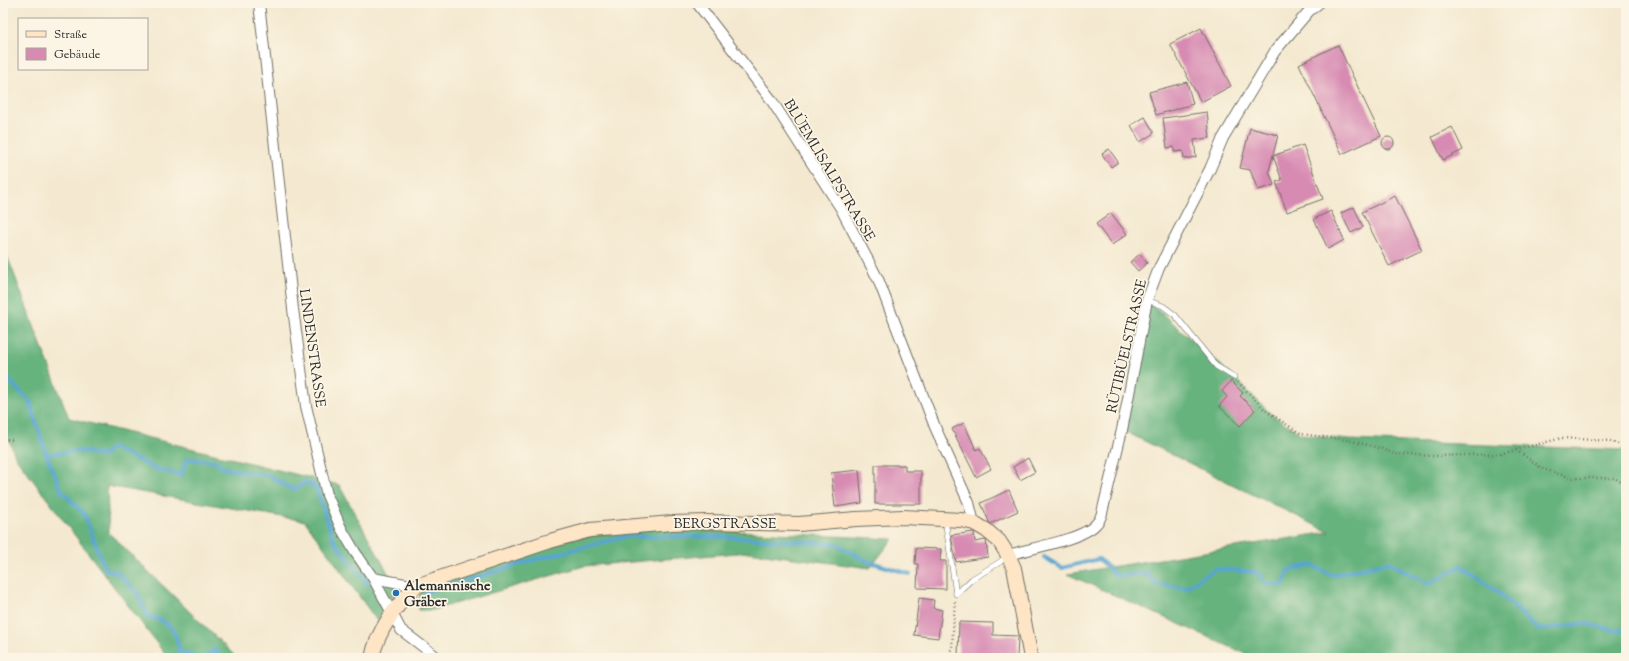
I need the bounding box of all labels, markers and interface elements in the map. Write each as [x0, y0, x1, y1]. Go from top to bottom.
legend [18, 18, 148, 70]
text: Straße [54, 26, 88, 44]
text: Gebäude [54, 46, 101, 64]
street label: BLÜEMLISALPSTRASSE [778, 96, 880, 246]
street label: RÜTIBÜELSTRASSE [1102, 277, 1153, 415]
street label: LINDENSTRASSE [293, 288, 329, 409]
street label: BERGSTRASSE [674, 515, 777, 535]
place label: Alemannische Gräber [404, 577, 491, 613]
marker: Alemannische Gräber [391, 588, 401, 598]

